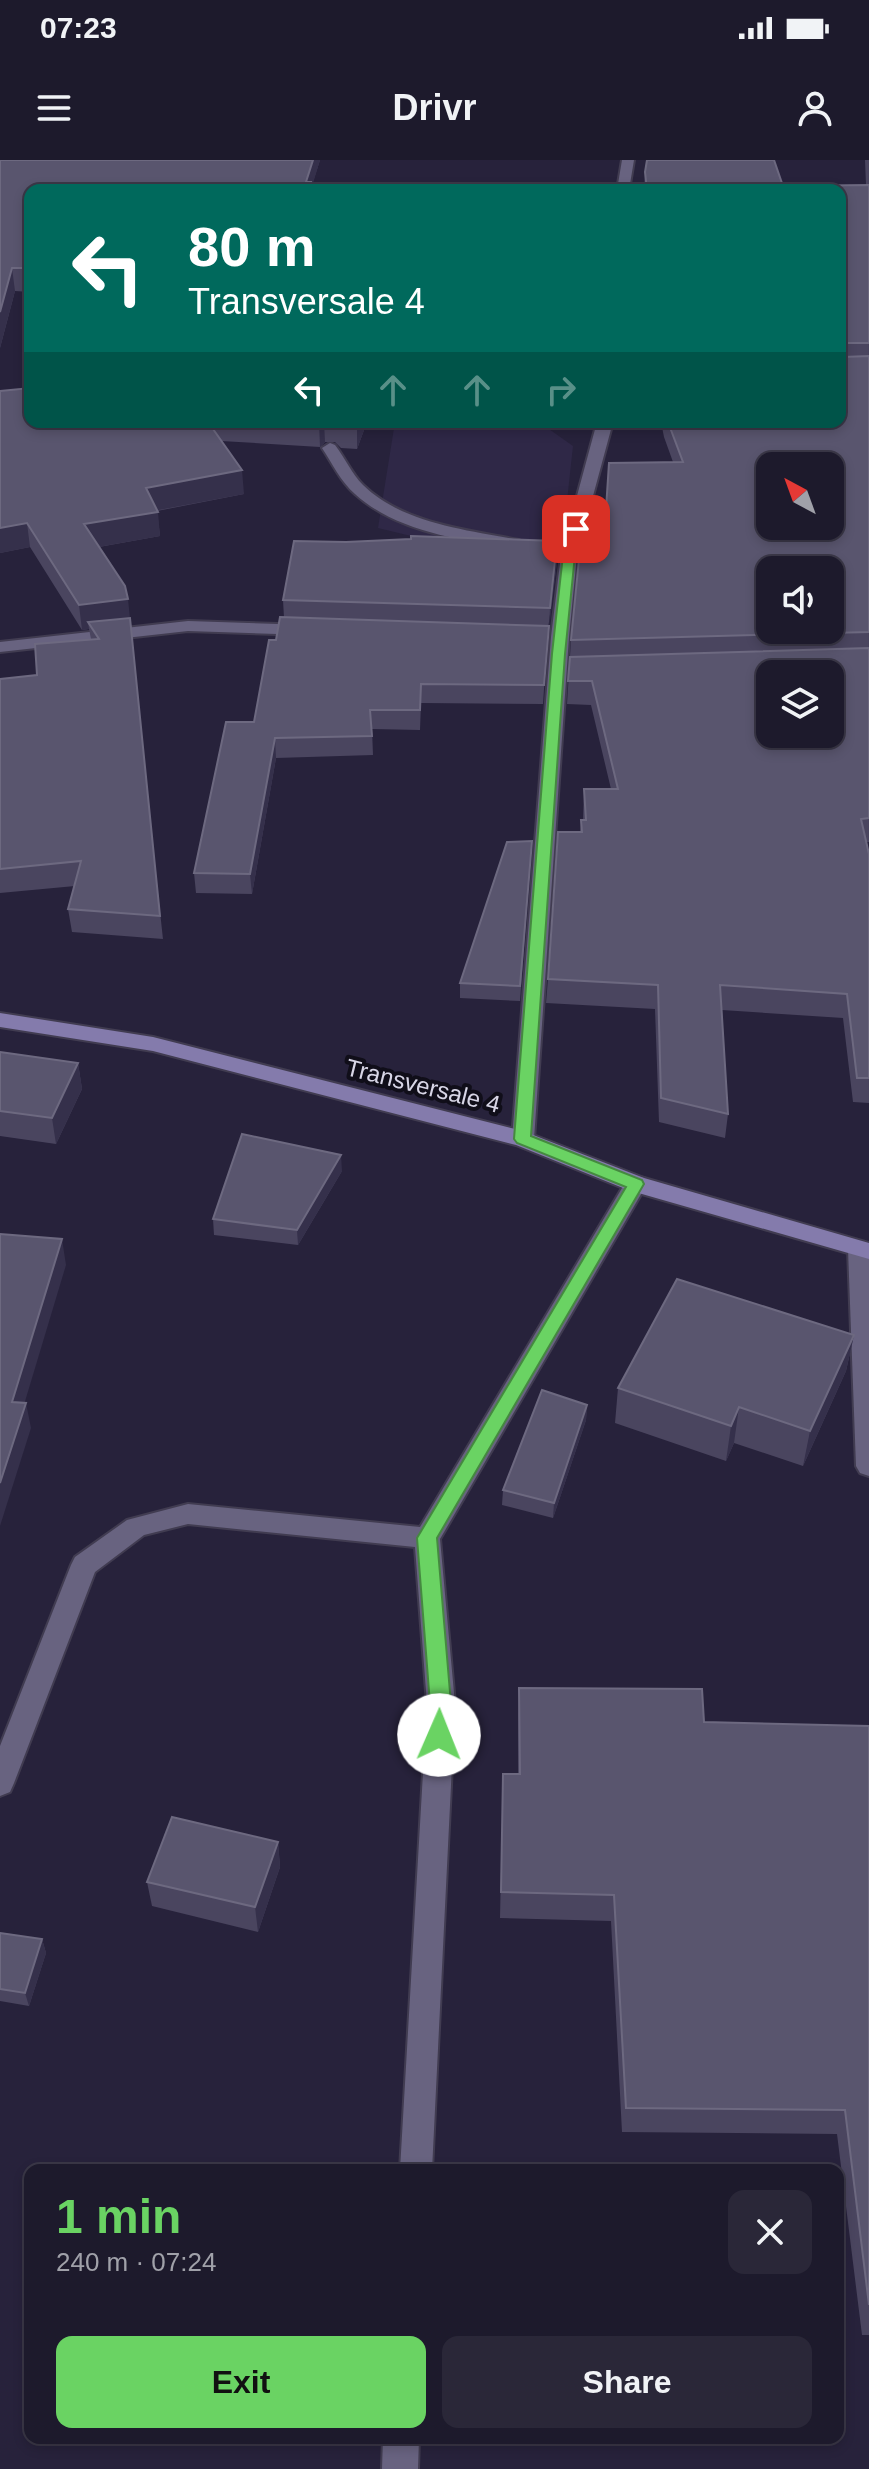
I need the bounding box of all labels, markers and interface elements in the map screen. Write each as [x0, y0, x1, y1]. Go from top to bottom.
text: 07:23 [40, 11, 117, 44]
icon: menu [32, 86, 76, 130]
icon: person [793, 86, 837, 130]
text: Drivr [392, 87, 477, 128]
text: 80 m [188, 215, 316, 278]
icon: left [56, 216, 160, 320]
text: Transversale 4 [188, 281, 425, 322]
icon: left [287, 368, 331, 412]
icon: ahead [371, 368, 415, 412]
icon: ahead [455, 368, 499, 412]
icon: right [539, 368, 583, 412]
north arrow [756, 452, 844, 540]
map controls [756, 452, 844, 748]
pin [542, 495, 610, 563]
icon: arrive [554, 507, 598, 551]
button: sound [756, 556, 844, 644]
button: layers [756, 660, 844, 748]
street label: Transversale 4 [343, 1053, 503, 1118]
position arrow [397, 1693, 481, 1777]
text: 1 min [56, 2190, 181, 2243]
button: close [728, 2190, 812, 2274]
text: 240 m · 07:24 [56, 2247, 216, 2277]
button: Exit [56, 2336, 426, 2428]
button: Share [442, 2336, 812, 2428]

